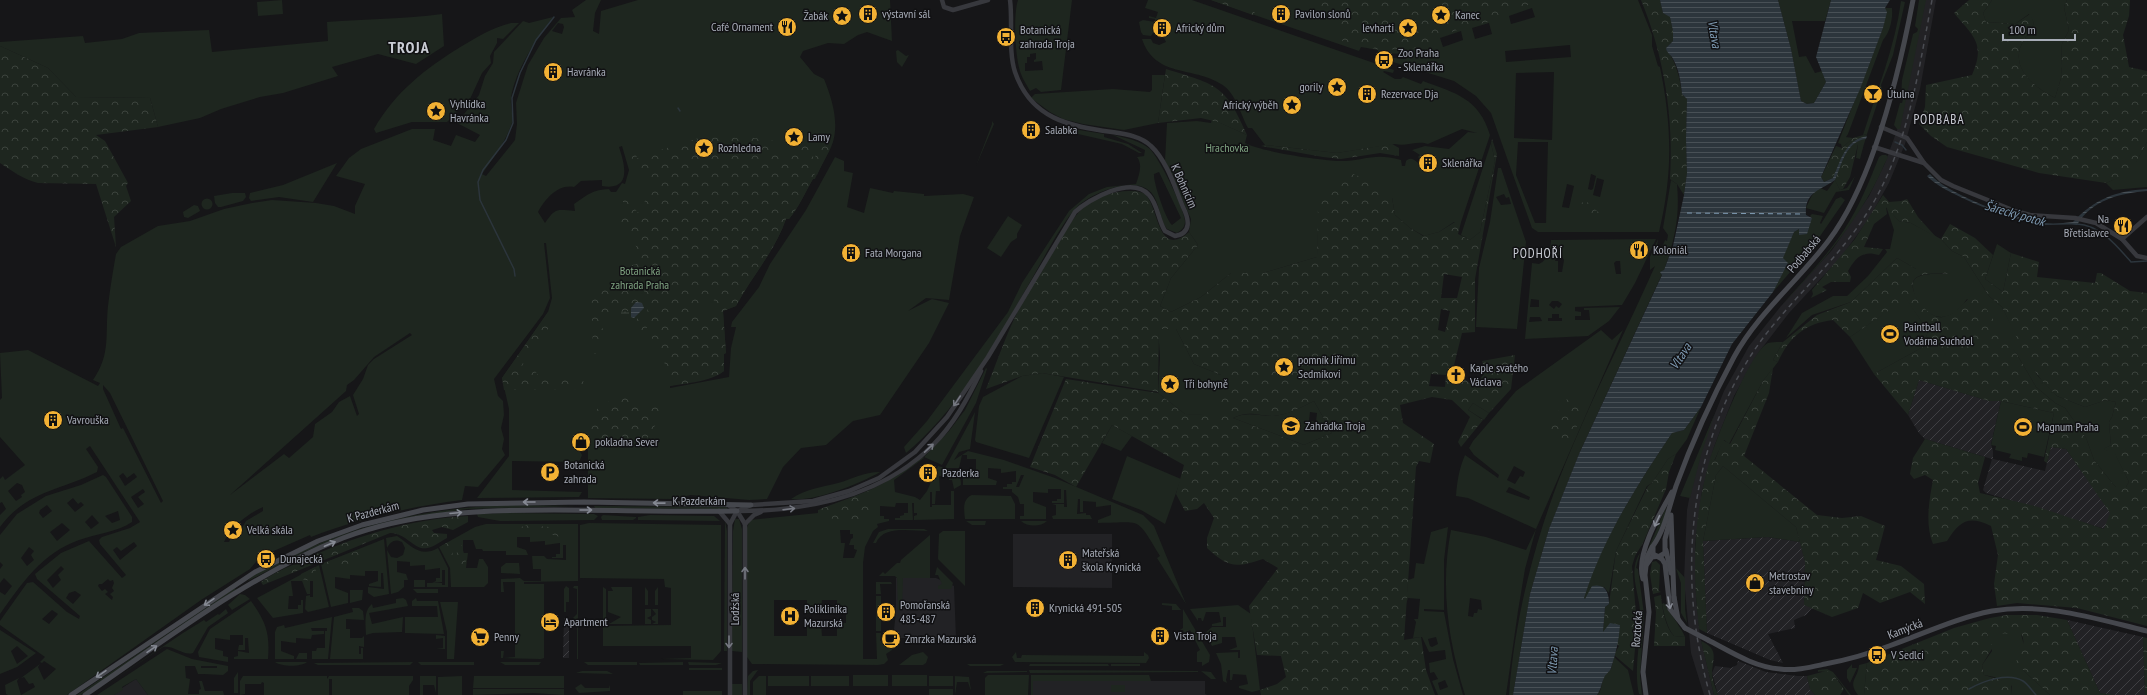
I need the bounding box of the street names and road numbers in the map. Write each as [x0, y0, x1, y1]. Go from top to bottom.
street label: K Bohnicím [1168, 161, 1201, 210]
street label: Podbabská [1784, 232, 1824, 275]
street label: K Pazderkám [672, 493, 726, 508]
street label: K Pazderkám [345, 497, 401, 526]
street label: Lodžská [727, 592, 742, 625]
street label: Roztocká [1628, 610, 1645, 648]
street label: Kamýcká [1885, 615, 1925, 642]

